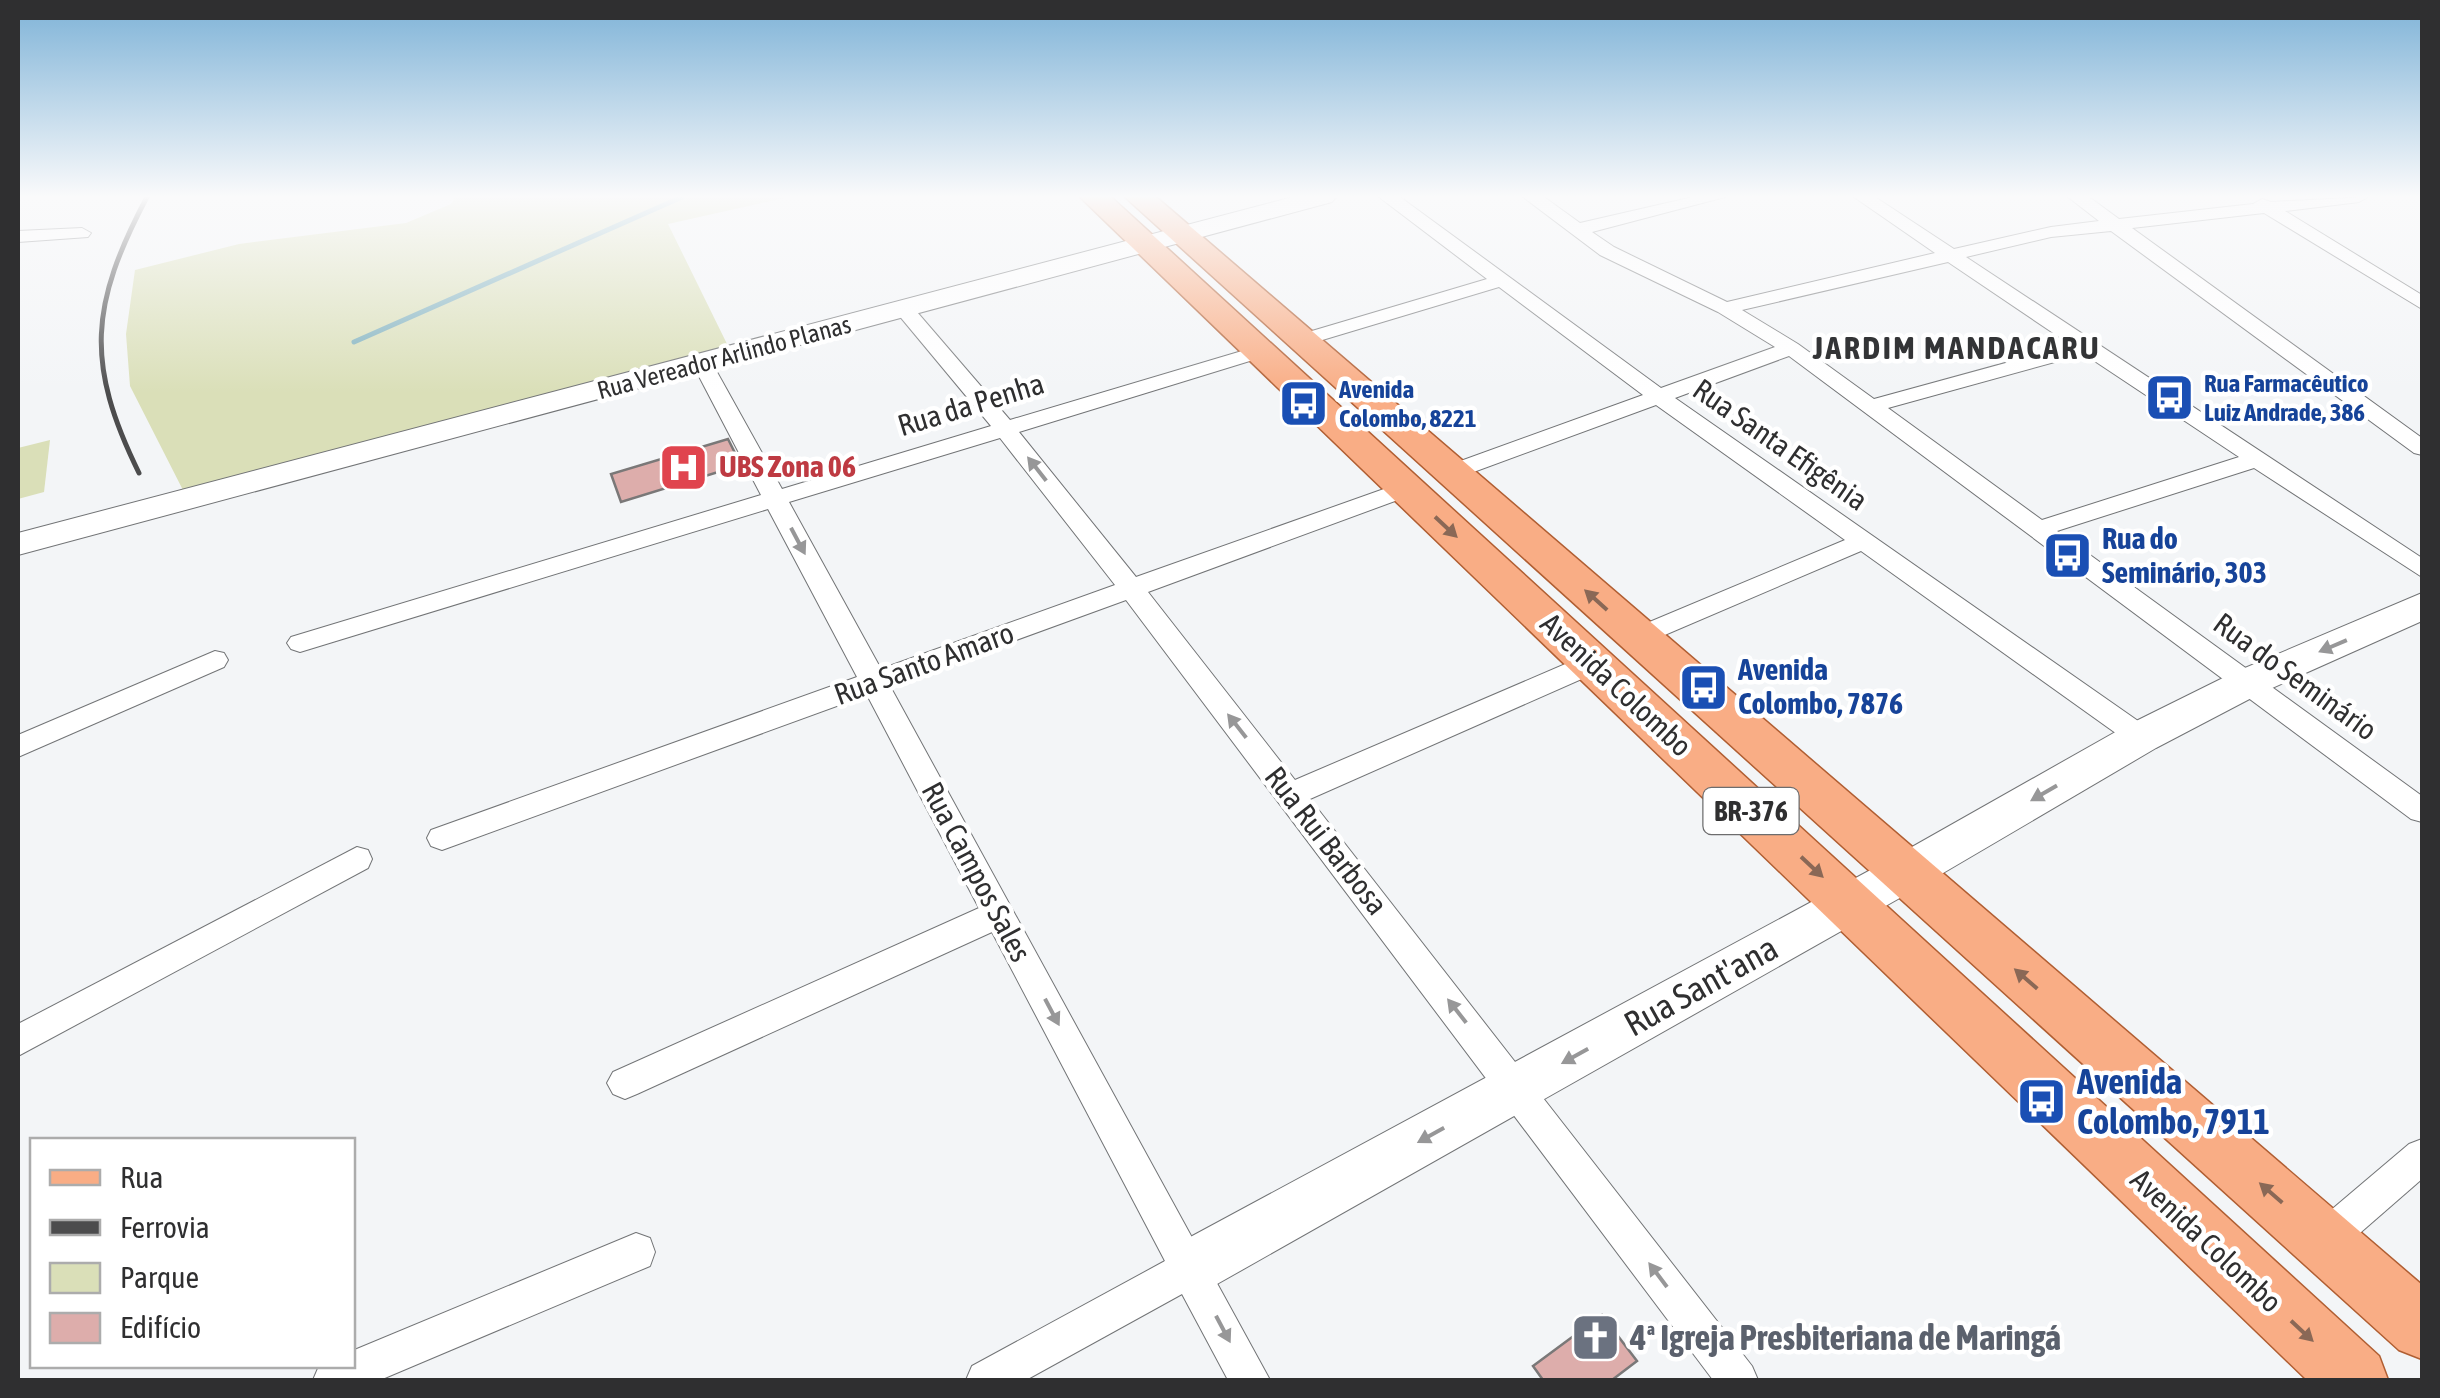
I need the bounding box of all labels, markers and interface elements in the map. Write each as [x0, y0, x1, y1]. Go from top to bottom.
street label: Rua Vereador Arlindo Planas [594, 310, 854, 404]
district label: JARDIM MANDACARU [1812, 329, 2101, 366]
street label: Rua da Penha [894, 366, 1048, 442]
place label: Rua Farmacêutico Luiz Andrade, 386 [2204, 369, 2368, 426]
bus stop icon: Rua Farmacêutico Luiz Andrade, 386 [2143, 371, 2195, 423]
street label: Rua Santa Efigênia [1687, 372, 1874, 517]
place label: Avenida Colombo, 8221 [1338, 375, 1477, 432]
bus stop icon: Avenida Colombo, 8221 [1278, 377, 1330, 429]
hospital icon: UBS Zona 06 [658, 441, 710, 493]
place label: UBS Zona 06 [719, 449, 856, 483]
one-way arrow [1027, 457, 1048, 482]
one-way arrow [1434, 515, 1458, 538]
place label: Rua do Seminário, 303 [2102, 521, 2267, 589]
one-way arrow [789, 527, 807, 555]
bus stop icon: Rua do Seminário, 303 [2041, 530, 2093, 582]
one-way arrow [1584, 589, 1608, 612]
street label: Avenida Colombo [1534, 606, 1699, 763]
street label: Rua do Seminário [2208, 606, 2384, 747]
street label: Rua Santo Amaro [829, 615, 1018, 711]
one-way arrow [2319, 638, 2348, 654]
place label: Avenida Colombo, 7876 [1737, 652, 1903, 720]
bus stop icon: Avenida Colombo, 7876 [1677, 661, 1729, 713]
one-way arrow [1227, 713, 1248, 739]
street label: Rua Rui Barbosa [1259, 760, 1395, 921]
street label: Rua Campos Sales [915, 776, 1038, 967]
one-way arrow [2030, 784, 2058, 801]
road number: BR-376 [1704, 788, 1798, 834]
one-way arrow [1800, 855, 1824, 878]
street label: Rua Sant'ana [1617, 927, 1784, 1044]
one-way arrow [2014, 969, 2039, 991]
one-way arrow [1043, 998, 1060, 1026]
one-way arrow [1447, 998, 1468, 1024]
one-way arrow [1560, 1047, 1589, 1064]
place label: Avenida Colombo, 7911 [2076, 1061, 2270, 1141]
bus stop icon: Avenida Colombo, 7911 [2016, 1076, 2068, 1128]
one-way arrow [1417, 1126, 1446, 1143]
legend [30, 1138, 355, 1368]
text: Rua [120, 1160, 163, 1194]
street label: Avenida Colombo [2124, 1162, 2289, 1319]
one-way arrow [2258, 1183, 2283, 1205]
text: Ferrovia [120, 1210, 210, 1244]
text: Parque [120, 1260, 199, 1294]
one-way arrow [1649, 1262, 1669, 1288]
text: Edifício [120, 1310, 201, 1344]
church icon: 4ª Igreja Presbiteriana de Maringá [1569, 1312, 1621, 1364]
one-way arrow [1213, 1315, 1231, 1343]
place label: 4ª Igreja Presbiteriana de Maringá [1629, 1317, 2061, 1357]
one-way arrow [2290, 1319, 2314, 1342]

